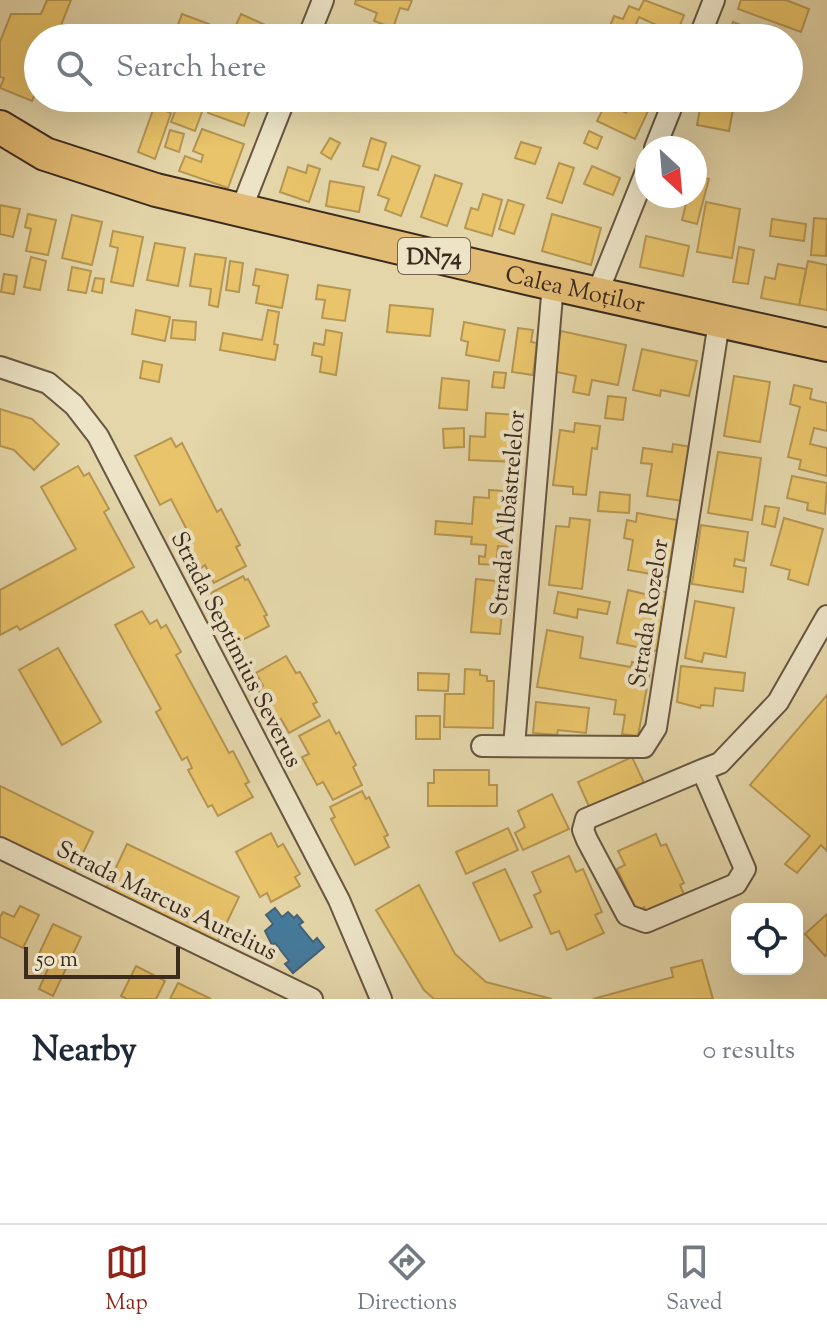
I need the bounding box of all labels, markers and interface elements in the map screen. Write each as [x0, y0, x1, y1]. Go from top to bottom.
search box [24, 24, 803, 112]
icon: search [52, 46, 96, 90]
text: Search here [116, 47, 266, 90]
north arrow [635, 136, 707, 208]
road number: DN74 [398, 238, 470, 274]
street label: Calea Moților [502, 258, 648, 323]
street label: Strada Albăstrelelor [483, 409, 535, 617]
street label: Strada Septimius Severus [161, 526, 310, 774]
street label: Strada Rozelor [621, 536, 679, 690]
street label: Strada Marcus Aurelius [50, 833, 282, 970]
map controls [731, 903, 803, 975]
button: locate [731, 903, 803, 975]
scale bar [24, 943, 180, 979]
text: 50 m [36, 945, 78, 977]
text: Nearby [32, 1027, 137, 1076]
text: 0 results [703, 1033, 795, 1070]
tab: Map [105, 1240, 149, 1320]
tab: Directions [358, 1240, 457, 1320]
tab: Saved [666, 1240, 722, 1320]

